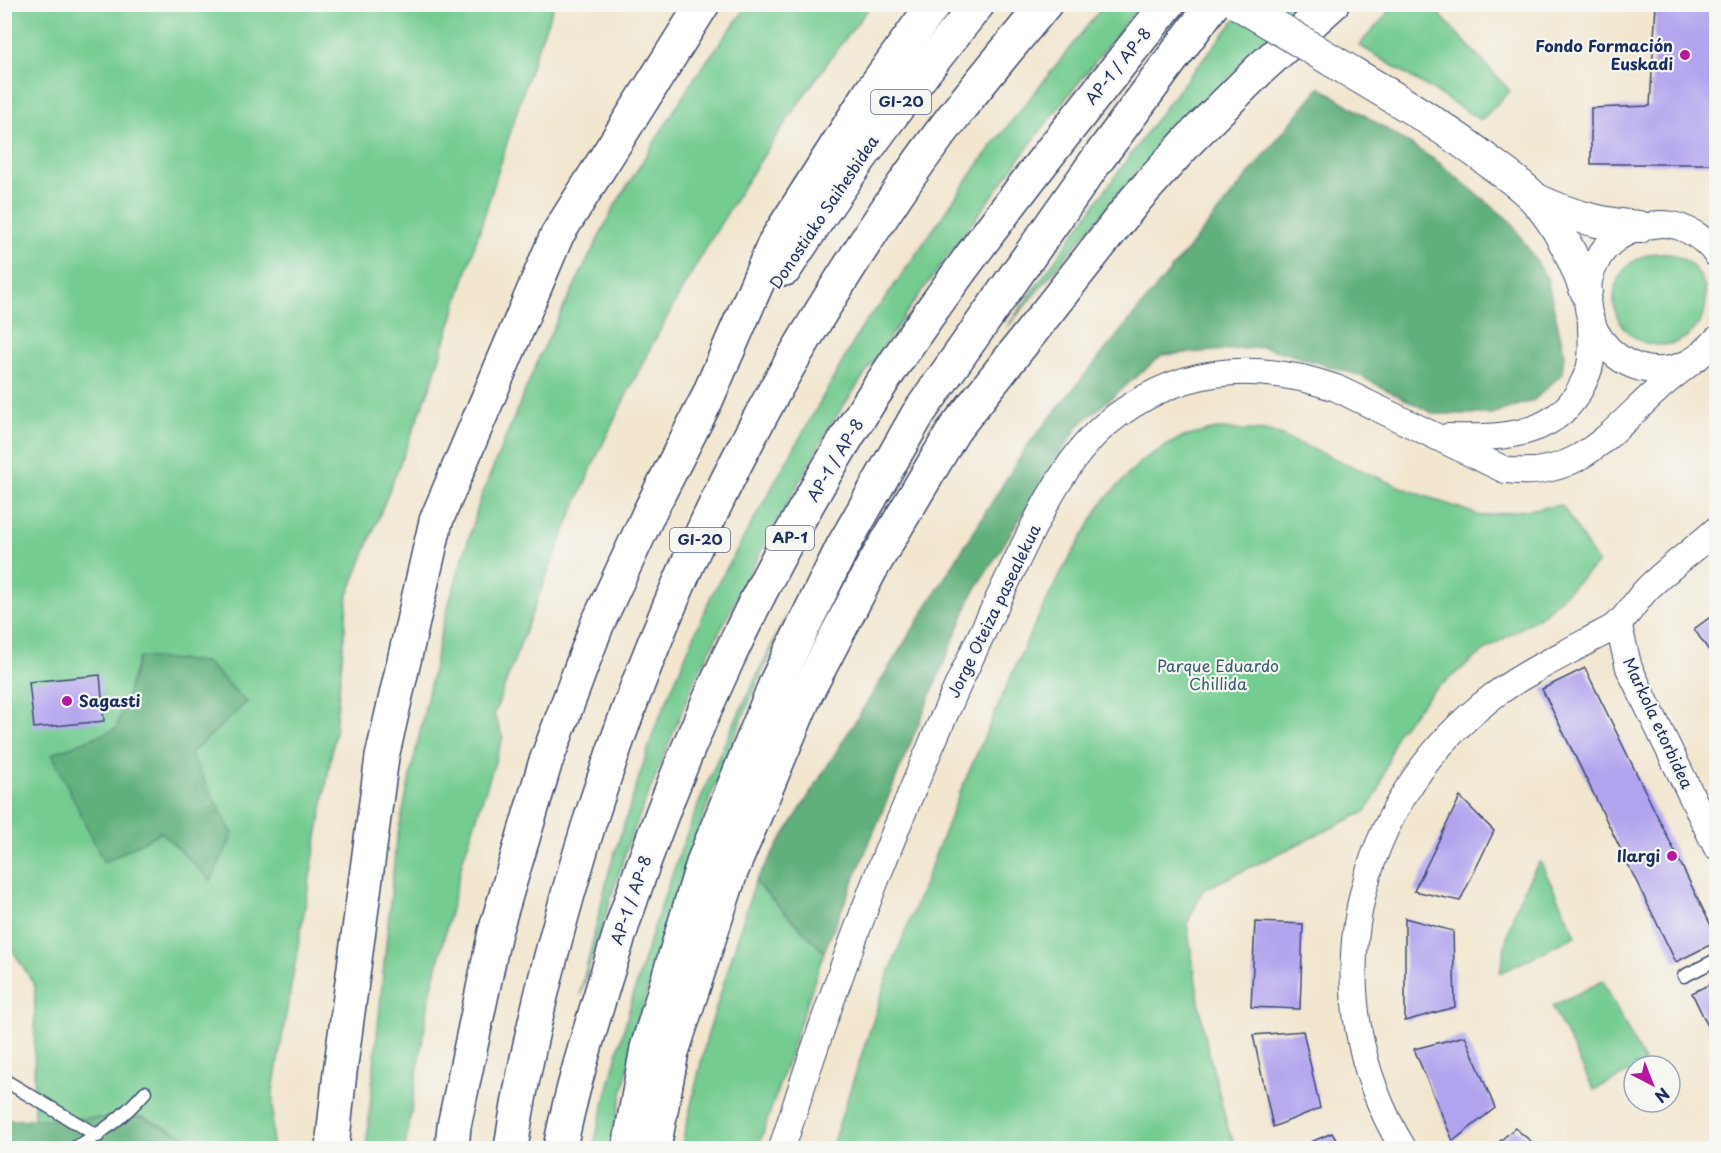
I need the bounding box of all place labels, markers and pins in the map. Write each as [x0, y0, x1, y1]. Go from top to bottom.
place label: Fondo Formación Euskadi [1535, 33, 1673, 75]
marker: Fondo Formación Euskadi [1678, 48, 1692, 62]
place label: Sagasti [79, 688, 141, 712]
marker: Sagasti [60, 694, 74, 708]
place label: Ilargi [1617, 843, 1660, 867]
marker: Ilargi [1665, 849, 1679, 863]

